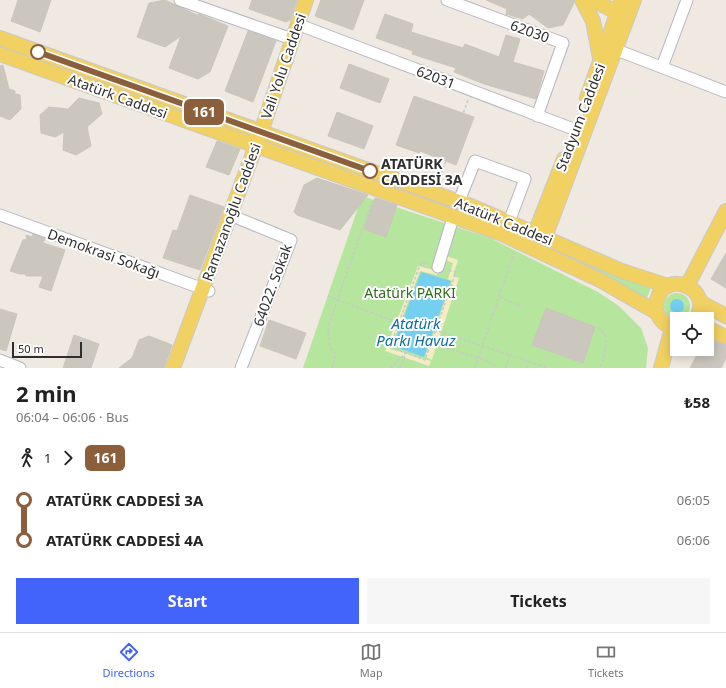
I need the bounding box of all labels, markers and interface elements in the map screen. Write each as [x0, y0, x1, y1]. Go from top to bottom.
street label: Vali Yolu Caddesi [256, 11, 310, 121]
street label: 62030 [508, 15, 552, 47]
unlabelled marker [30, 44, 46, 60]
street label: Stadyum Caddesi [551, 60, 609, 174]
street label: 62031 [414, 61, 458, 93]
street label: Atatürk Caddesi [66, 69, 170, 123]
line badge: 161 [181, 99, 227, 125]
text: 161 [192, 102, 216, 121]
street label: Ramazanoğlu Caddesi [197, 140, 265, 284]
place label: ATATÜRK CADDESİ 3A [381, 154, 463, 189]
marker: ATATÜRK CADDESİ 3A [362, 163, 378, 179]
street label: Atatürk Caddesi [452, 193, 556, 249]
street label: Demokrasi Sokağı [45, 224, 163, 282]
street label: 64022. Sokak [248, 241, 296, 329]
park label: Atatürk PARKI [364, 283, 456, 302]
map controls [670, 312, 714, 356]
button: locate [670, 312, 714, 356]
water label: Atatürk Parkı Havuz [376, 313, 456, 350]
scale bar [12, 340, 82, 359]
text: 50 m [18, 341, 44, 356]
text: 2 min [16, 378, 77, 408]
text: ₺58 [684, 392, 710, 412]
text: 06:04 – 06:06 · Bus [16, 408, 129, 426]
icon: walk [16, 447, 38, 469]
icon: forward [57, 447, 79, 469]
text: 161 [93, 448, 117, 467]
text: 1 [44, 449, 51, 467]
text: ATATÜRK CADDESİ 3A [46, 490, 203, 510]
text: 06:05 [677, 491, 710, 509]
text: ATATÜRK CADDESİ 4A [46, 530, 203, 550]
text: 06:06 [677, 531, 710, 549]
button: Start [16, 578, 359, 624]
button: Tickets [367, 578, 710, 624]
tab: Directions [103, 641, 155, 680]
tab: Map [360, 641, 383, 680]
tab: Tickets [588, 641, 623, 680]

